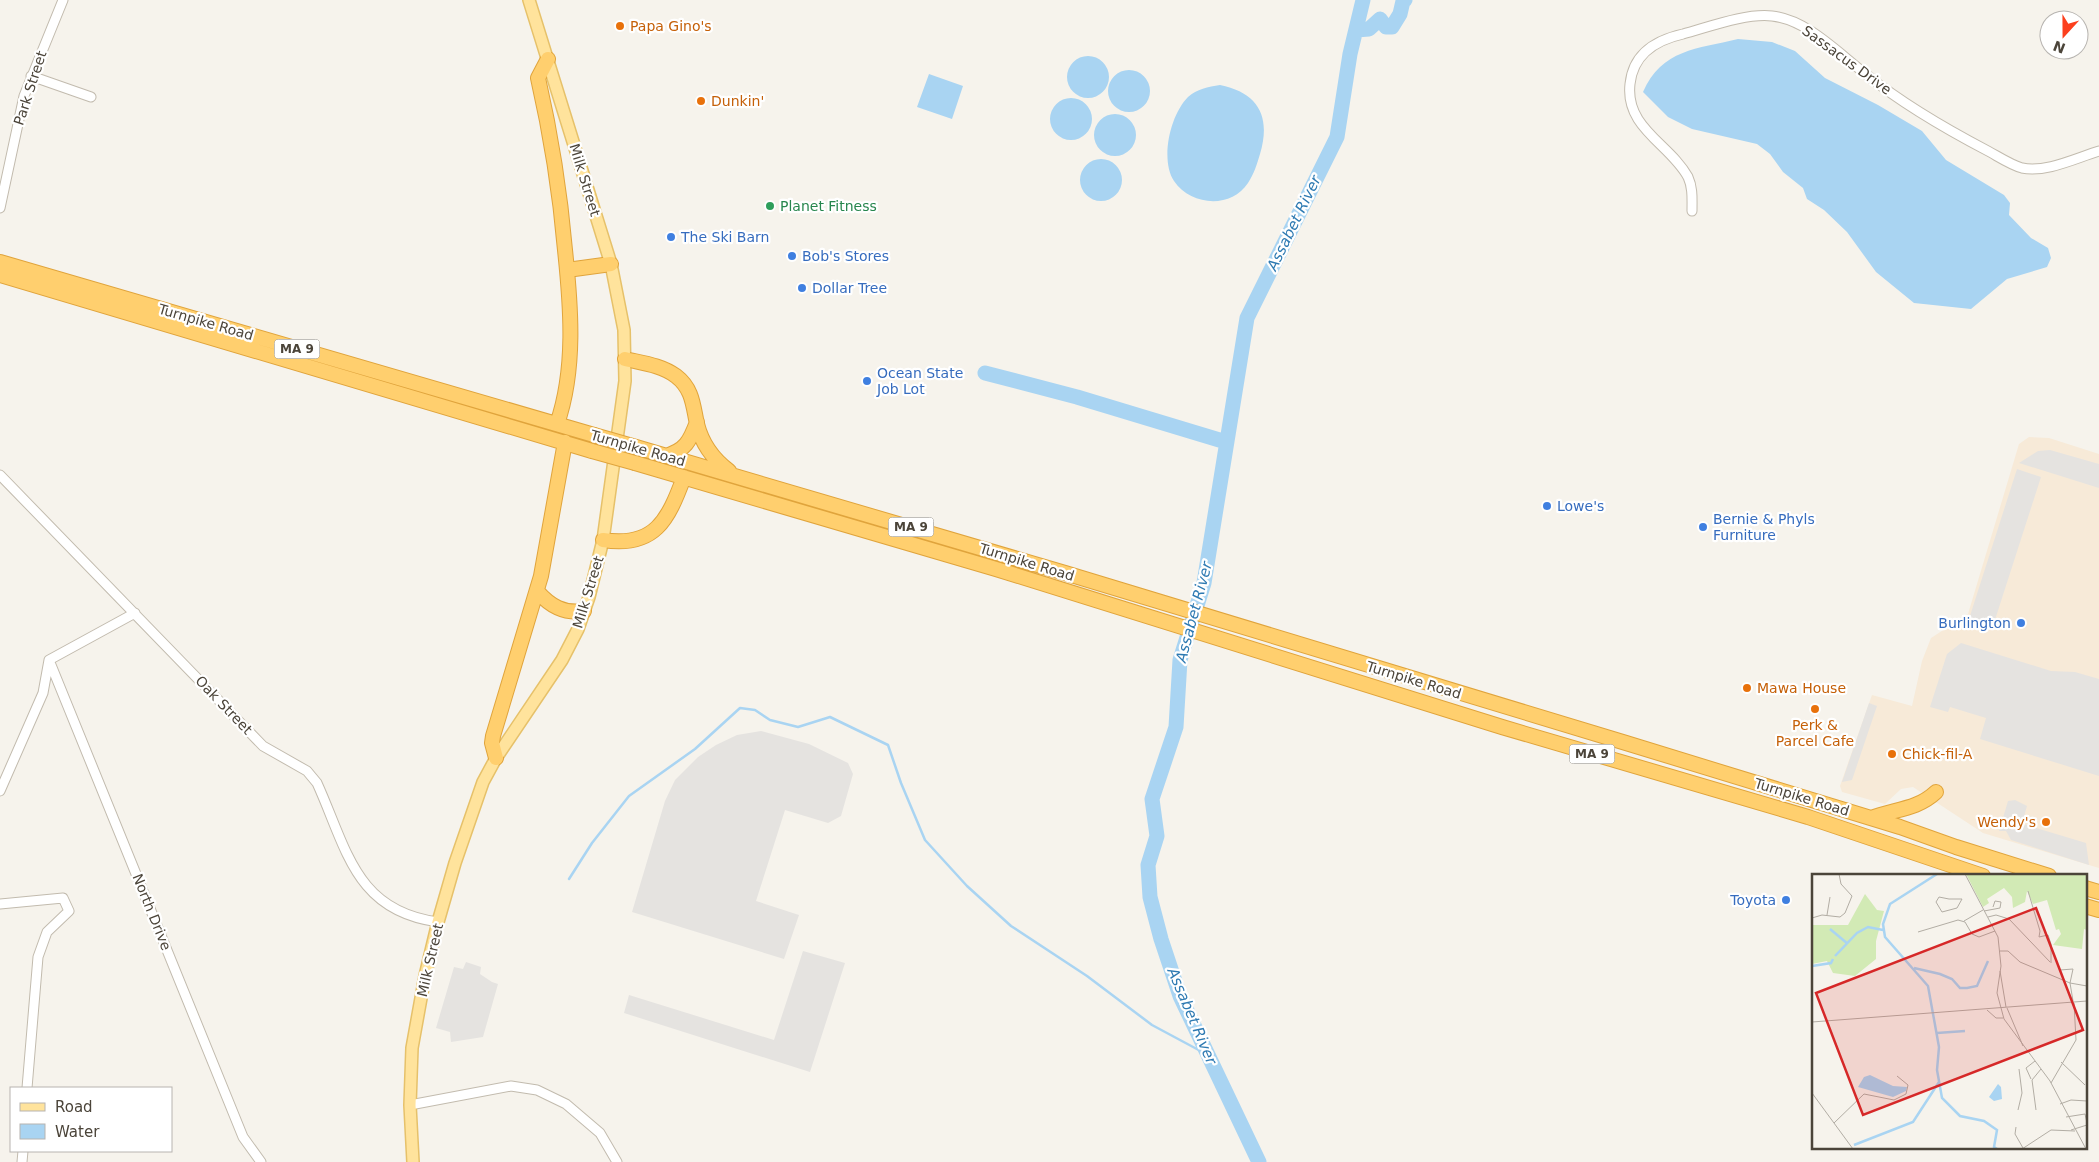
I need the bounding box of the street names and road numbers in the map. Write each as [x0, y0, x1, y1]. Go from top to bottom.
street label: Sassacus Drive [1799, 22, 1895, 98]
street label: Park Street [10, 48, 50, 127]
street label: Milk Street [566, 142, 604, 219]
street label: Turnpike Road [156, 300, 255, 343]
road number: MA 9 [274, 339, 320, 358]
street label: Turnpike Road [588, 426, 687, 469]
road number: MA 9 [888, 518, 934, 536]
street label: Turnpike Road [977, 540, 1076, 584]
street label: Milk Street [569, 553, 607, 630]
street label: Turnpike Road [1364, 658, 1463, 702]
street label: Oak Street [192, 673, 256, 738]
road number: MA 9 [1570, 744, 1614, 764]
street label: Turnpike Road [1752, 775, 1851, 819]
street label: North Drive [129, 871, 175, 953]
street label: Milk Street [414, 921, 446, 998]

